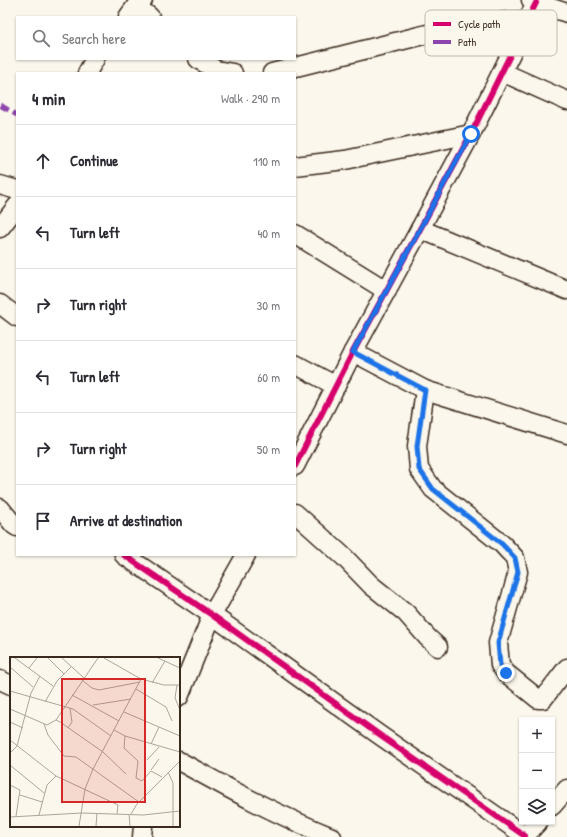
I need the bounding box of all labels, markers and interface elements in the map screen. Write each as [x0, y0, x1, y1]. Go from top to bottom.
legend [425, 10, 557, 56]
search box [16, 16, 296, 60]
text: Cycle path [458, 17, 501, 31]
icon: search [30, 27, 52, 49]
text: Search here [62, 28, 126, 49]
text: Path [458, 35, 476, 49]
text: 4 min [32, 87, 65, 110]
text: Walk · 290 m [221, 89, 280, 107]
route start [462, 125, 480, 143]
icon: ahead [32, 150, 54, 172]
text: Continue [70, 150, 118, 171]
text: 110 m [253, 152, 280, 170]
icon: left [32, 222, 54, 244]
text: Turn left [70, 222, 120, 243]
text: 40 m [257, 224, 280, 242]
icon: right [32, 294, 54, 316]
text: Turn right [70, 294, 126, 315]
text: 30 m [257, 296, 280, 314]
icon: left [32, 366, 54, 388]
text: Turn left [70, 366, 120, 387]
text: 60 m [257, 368, 280, 386]
icon: right [32, 438, 54, 460]
text: Turn right [70, 438, 126, 459]
text: 50 m [257, 440, 280, 458]
icon: arrive [32, 510, 54, 532]
text: Arrive at destination [70, 510, 182, 531]
inset map [10, 657, 180, 827]
route end [497, 664, 515, 682]
map controls [519, 717, 555, 825]
button: + [519, 717, 555, 753]
button: − [519, 753, 555, 789]
button: layers [519, 789, 555, 825]

